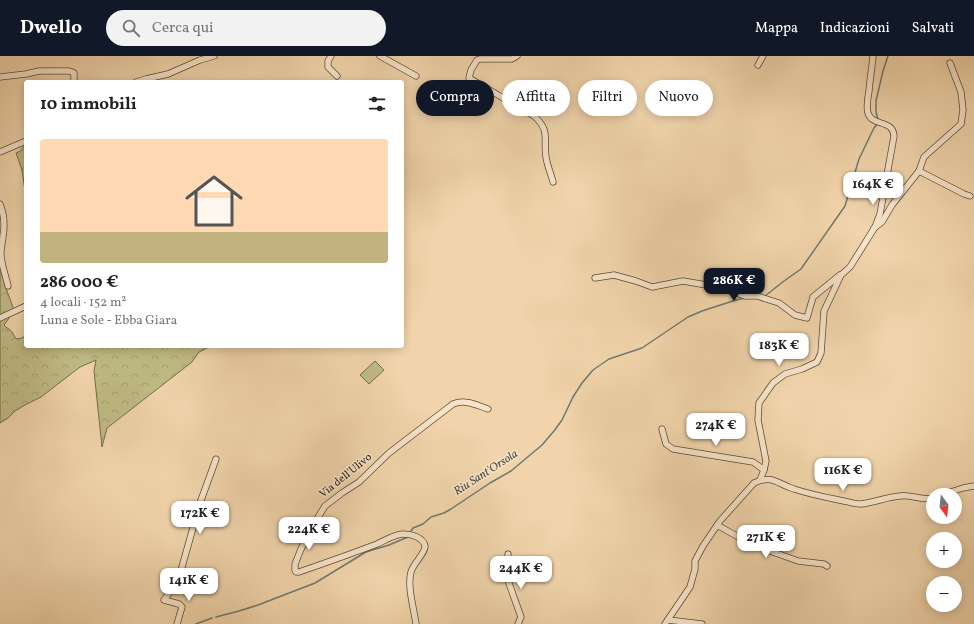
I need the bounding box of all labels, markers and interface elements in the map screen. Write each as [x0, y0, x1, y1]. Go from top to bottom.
search box [106, 10, 386, 46]
text: Dwello [20, 15, 82, 41]
icon: search [120, 17, 142, 39]
text: Cerca qui [152, 18, 214, 39]
text: Mappa [755, 19, 798, 38]
text: Indicazioni [820, 19, 890, 38]
text: Salvati [912, 19, 954, 38]
chip: Compra [416, 80, 494, 116]
chip: Affitta [502, 80, 570, 116]
chip: Filtri [578, 80, 637, 116]
chip: Nuovo [645, 80, 713, 116]
text: 10 immobili [40, 93, 137, 116]
icon: filters [366, 93, 388, 115]
icon: home [178, 165, 250, 237]
pin: 164K € [840, 172, 906, 206]
text: 164K € [852, 176, 894, 194]
pin: 286K € [701, 268, 767, 302]
text: 286 000 € [40, 271, 119, 294]
text: 286K € [713, 272, 755, 290]
text: 4 locali · 152 m² [40, 294, 126, 312]
text: Luna e Sole - Ebba Giara [40, 312, 177, 330]
pin: 183K € [746, 333, 812, 367]
text: 183K € [759, 337, 799, 355]
pin: 274K € [683, 413, 749, 447]
text: 274K € [695, 417, 737, 435]
water label: Riu Sant'Orsola [451, 446, 522, 500]
street label: Via dell'Ulivo [317, 450, 376, 502]
pin: 116K € [810, 458, 876, 492]
text: 116K € [823, 462, 863, 480]
north arrow [926, 488, 962, 524]
map controls [926, 488, 962, 612]
pin: 172K € [167, 501, 233, 535]
text: 172K € [180, 505, 220, 523]
pin: 224K € [276, 517, 342, 551]
text: 224K € [288, 521, 330, 539]
pin: 271K € [733, 525, 799, 559]
text: 271K € [746, 529, 786, 547]
button: + [926, 532, 962, 568]
pin: 244K € [488, 556, 554, 590]
text: 244K € [499, 560, 543, 578]
pin: 141K € [156, 568, 222, 602]
text: 141K € [169, 572, 209, 590]
button: − [926, 576, 962, 612]

